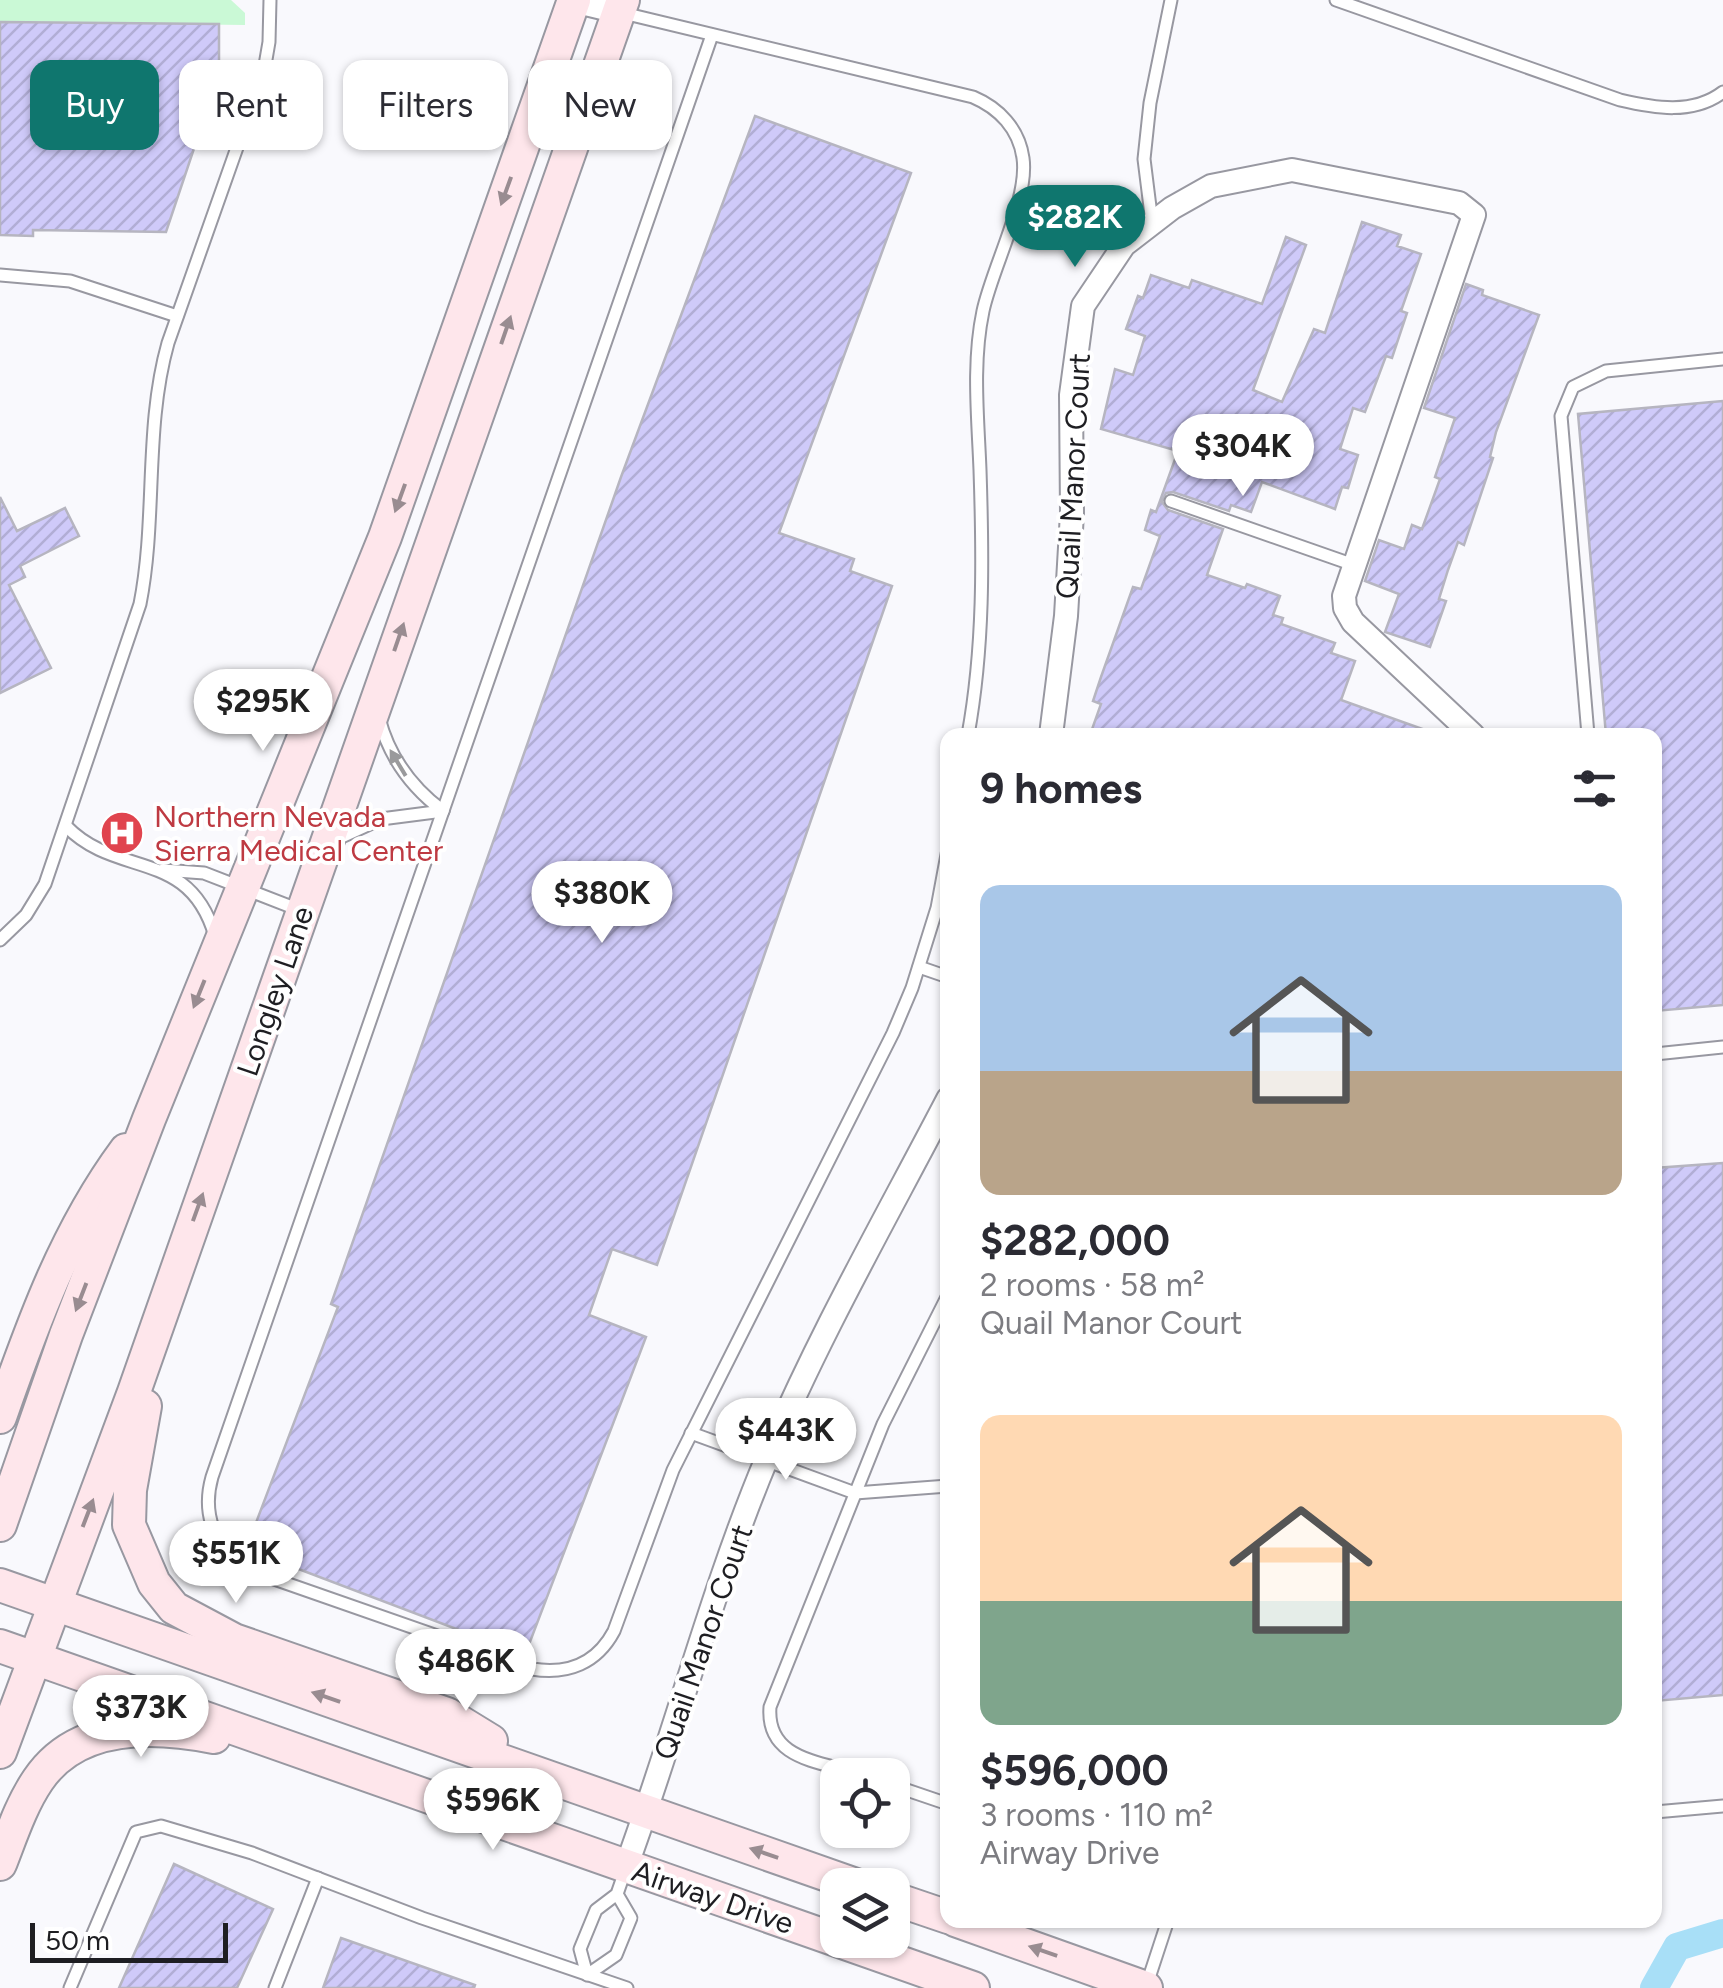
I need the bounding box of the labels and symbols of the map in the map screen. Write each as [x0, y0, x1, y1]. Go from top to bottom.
one-way arrow [498, 176, 513, 206]
pin: $282K [1005, 185, 1145, 270]
one-way arrow [499, 314, 514, 344]
street label: Quail Manor Court [1048, 352, 1098, 600]
pin: $304K [1173, 414, 1313, 499]
one-way arrow [392, 483, 407, 513]
one-way arrow [392, 621, 407, 651]
pin: $295K [193, 669, 333, 754]
one-way arrow [390, 749, 407, 777]
place label: Northern Nevada Sierra Medical Center [154, 798, 443, 869]
hospital icon: Northern Nevada Sierra Medical Center [99, 810, 145, 856]
pin: $380K [532, 861, 672, 946]
street label: Longley Lane [229, 901, 321, 1081]
one-way arrow [191, 979, 207, 1009]
one-way arrow [191, 1192, 206, 1222]
one-way arrow [73, 1282, 88, 1312]
pin: $443K [716, 1398, 856, 1483]
one-way arrow [81, 1498, 96, 1528]
street label: Quail Manor Court [645, 1520, 761, 1764]
pin: $551K [166, 1521, 306, 1606]
pin: $486K [396, 1629, 536, 1714]
pin: $373K [71, 1675, 211, 1760]
one-way arrow [310, 1689, 340, 1704]
pin: $596K [423, 1768, 563, 1853]
one-way arrow [749, 1844, 779, 1859]
street label: Airway Drive [627, 1852, 799, 1942]
scale bar [30, 1918, 228, 1962]
one-way arrow [1027, 1943, 1057, 1958]

